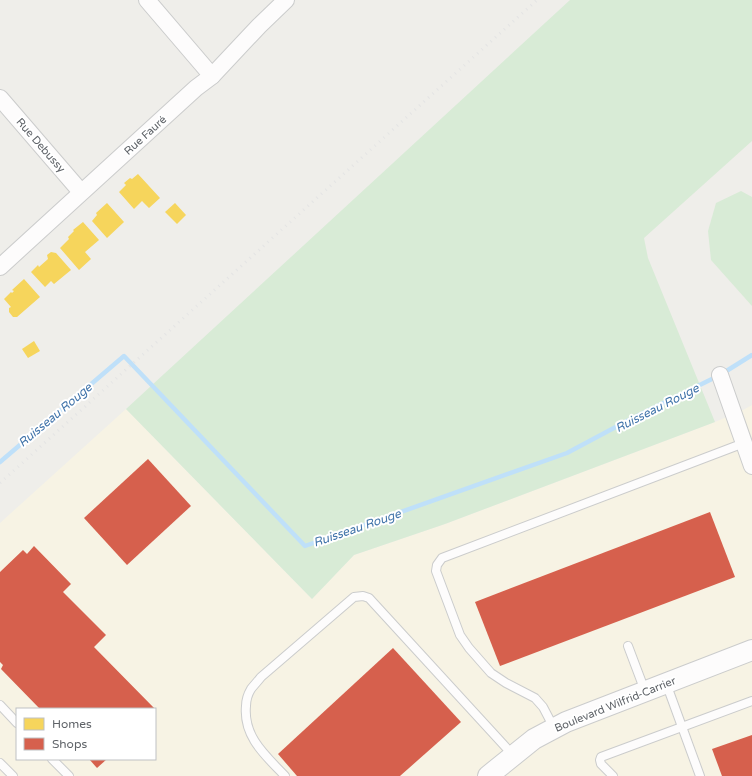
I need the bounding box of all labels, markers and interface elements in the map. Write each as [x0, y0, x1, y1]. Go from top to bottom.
street label: Rue Fauré [121, 113, 169, 158]
street label: Rue Debussy [13, 115, 68, 175]
water label: Ruisseau Rouge [15, 379, 96, 450]
water label: Ruisseau Rouge [613, 380, 702, 435]
water label: Ruisseau Rouge [311, 506, 404, 550]
street label: Boulevard Wilfrid-Carrier [553, 674, 678, 735]
legend [16, 708, 156, 760]
text: Homes [52, 717, 92, 731]
text: Shops [52, 737, 87, 751]

